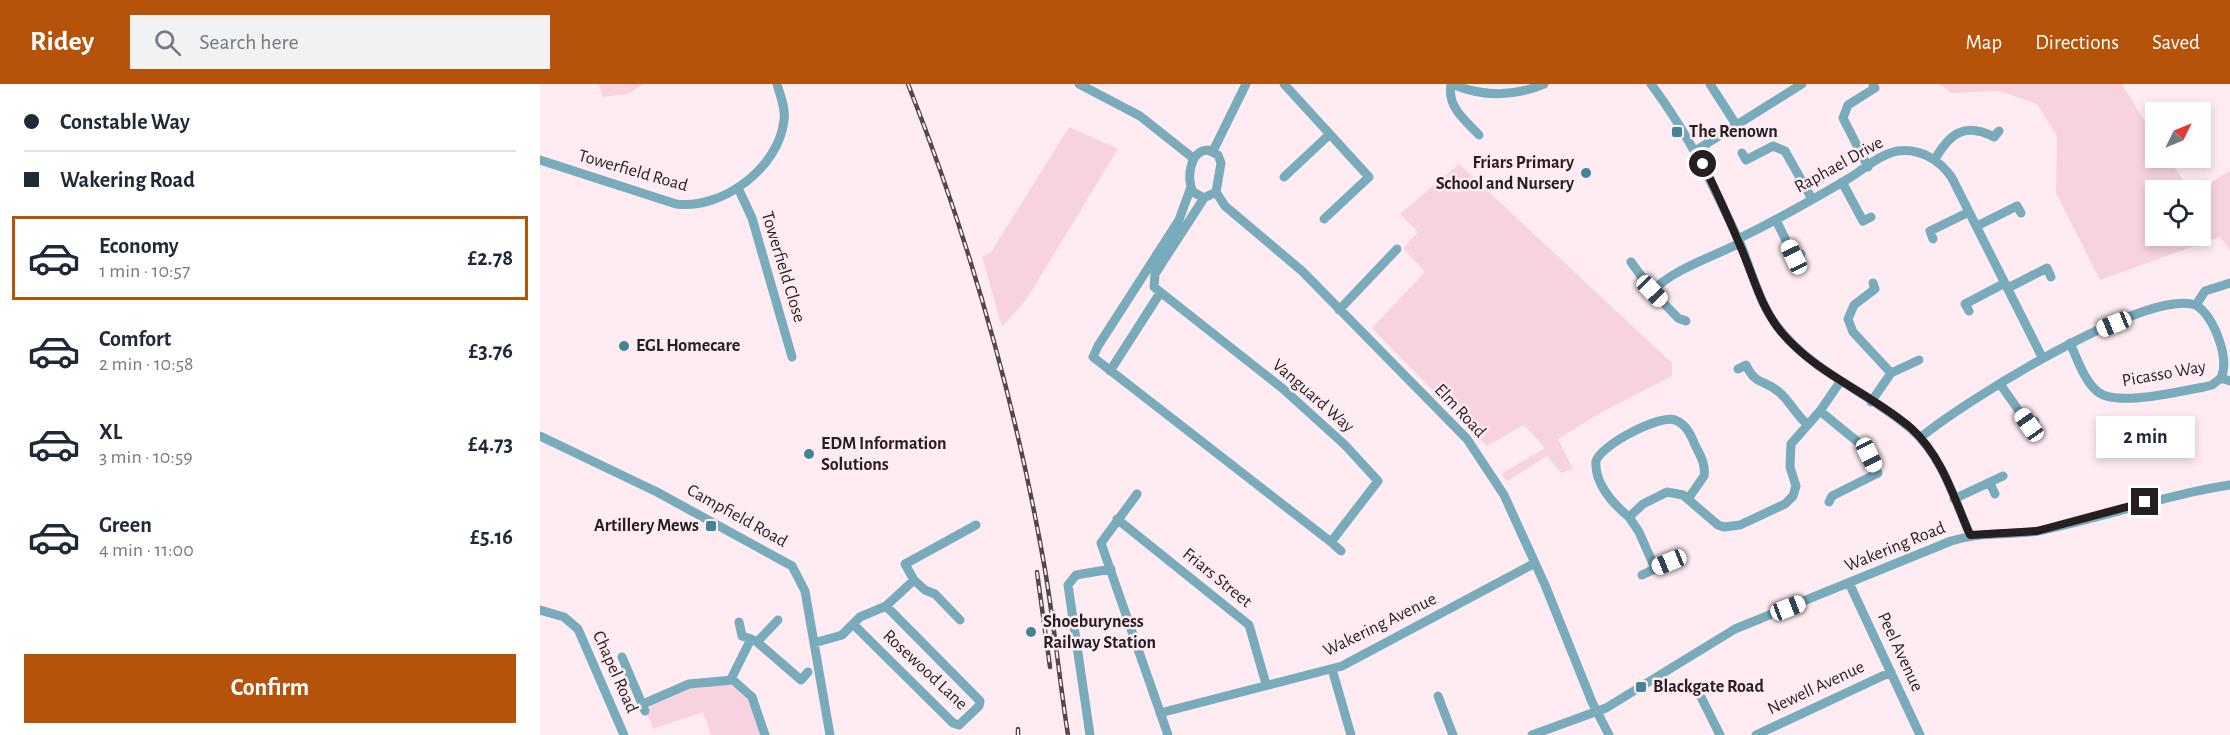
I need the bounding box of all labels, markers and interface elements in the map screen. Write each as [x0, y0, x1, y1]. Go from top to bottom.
search box [130, 15, 550, 69]
icon: search [151, 26, 184, 59]
text: Ridey [30, 28, 94, 56]
text: Search here [199, 31, 299, 53]
text: Map [1966, 32, 2002, 53]
text: Directions [2035, 32, 2119, 53]
text: Saved [2152, 32, 2200, 53]
north arrow [2145, 102, 2211, 168]
map controls [2145, 102, 2211, 246]
text: Constable Way [60, 111, 190, 133]
place label: The Renown [1689, 123, 1778, 141]
marker: The Renown [1670, 125, 1684, 139]
street label: Raphael Drive [1792, 133, 1886, 197]
street label: Towerfield Road [576, 147, 690, 195]
route start [1689, 150, 1716, 177]
place label: Friars Primary School and Nursery [1436, 154, 1575, 193]
marker: Friars Primary School and Nursery [1579, 166, 1593, 180]
text: Wakering Road [60, 169, 195, 191]
button: locate [2145, 180, 2211, 246]
street label: Towerfield Close [758, 209, 808, 325]
icon: car [27, 231, 81, 285]
text: Economy [99, 235, 179, 257]
car [1778, 237, 1810, 277]
text: £2.78 [467, 247, 513, 269]
text: 1 min · 10:57 [99, 261, 190, 281]
car [1633, 272, 1671, 310]
car [2094, 309, 2134, 339]
icon: car [27, 324, 81, 378]
text: Comfort [99, 328, 171, 350]
place label: EGL Homecare [636, 337, 740, 355]
marker: EGL Homecare [617, 339, 631, 353]
text: £3.76 [469, 340, 513, 362]
text: 2 min · 10:58 [99, 354, 194, 374]
street label: Vanguard Way [1269, 356, 1357, 436]
street label: Picasso Way [2121, 358, 2208, 390]
street label: Elm Road [1431, 381, 1489, 441]
car [2011, 405, 2047, 445]
callout: 2 min [2096, 415, 2194, 457]
icon: car [27, 417, 81, 471]
text: XL [99, 421, 122, 443]
text: 2 min [2123, 427, 2168, 447]
text: £4.73 [468, 433, 513, 455]
place label: EDM Information Solutions [821, 435, 947, 474]
car [1853, 435, 1885, 475]
text: 3 min · 10:59 [99, 447, 193, 467]
marker: EDM Information Solutions [802, 447, 816, 461]
street label: Campfield Road [684, 481, 790, 551]
route end [2131, 488, 2158, 515]
icon: car [27, 510, 81, 564]
text: Green [99, 514, 152, 536]
place label: Artillery Mews [594, 517, 699, 535]
marker: Artillery Mews [704, 519, 718, 533]
street label: Wakering Road [1842, 519, 1948, 575]
text: £5.16 [470, 526, 513, 548]
text: 4 min · 11:00 [99, 540, 194, 560]
street label: Friars Street [1179, 545, 1255, 611]
car [1649, 547, 1689, 577]
street label: Wakering Avenue [1321, 590, 1439, 660]
car [1768, 593, 1808, 623]
street label: Peel Avenue [1874, 610, 1926, 694]
place label: Shoeburyness Railway Station [1043, 613, 1156, 652]
marker: Shoeburyness Railway Station [1024, 625, 1038, 639]
street label: Rosewood Lane [879, 627, 971, 713]
street label: Chapel Road [589, 628, 641, 716]
button: Confirm [24, 654, 516, 723]
street label: Newell Avenue [1765, 658, 1867, 718]
place label: Blackgate Road [1653, 678, 1764, 696]
marker: Blackgate Road [1634, 680, 1648, 694]

